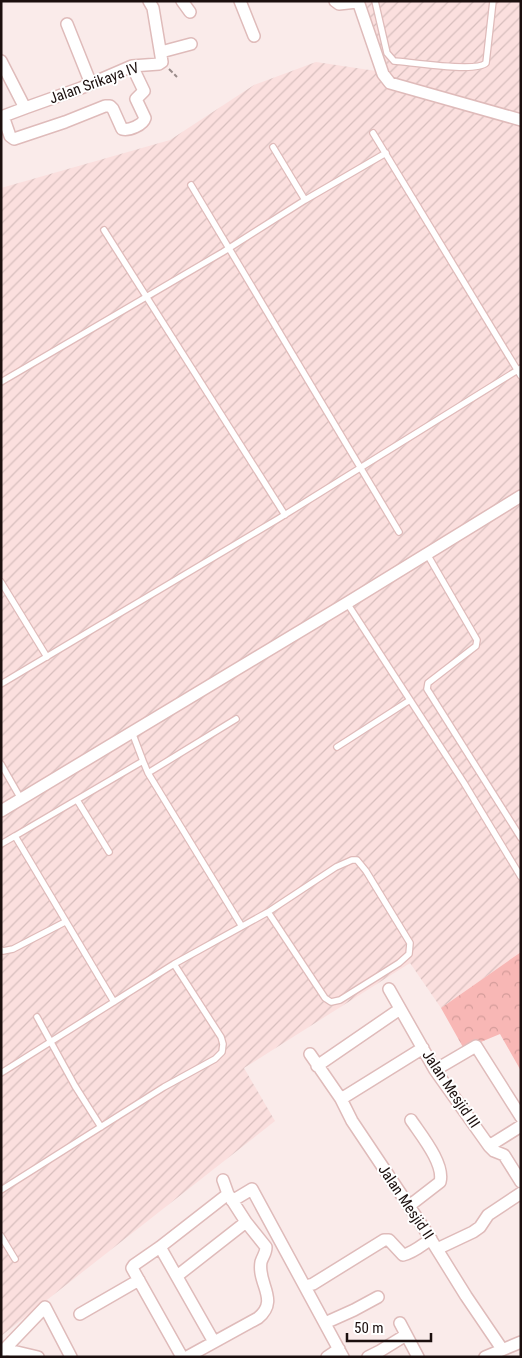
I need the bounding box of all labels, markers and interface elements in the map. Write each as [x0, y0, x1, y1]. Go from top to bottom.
street label: Jalan Srikaya IV [47, 58, 142, 108]
street label: Jalan Mesjid III [418, 1047, 484, 1131]
street label: Jalan Mesjid II [374, 1161, 438, 1243]
scale bar [347, 1310, 431, 1342]
text: 50 m [354, 1319, 384, 1337]

